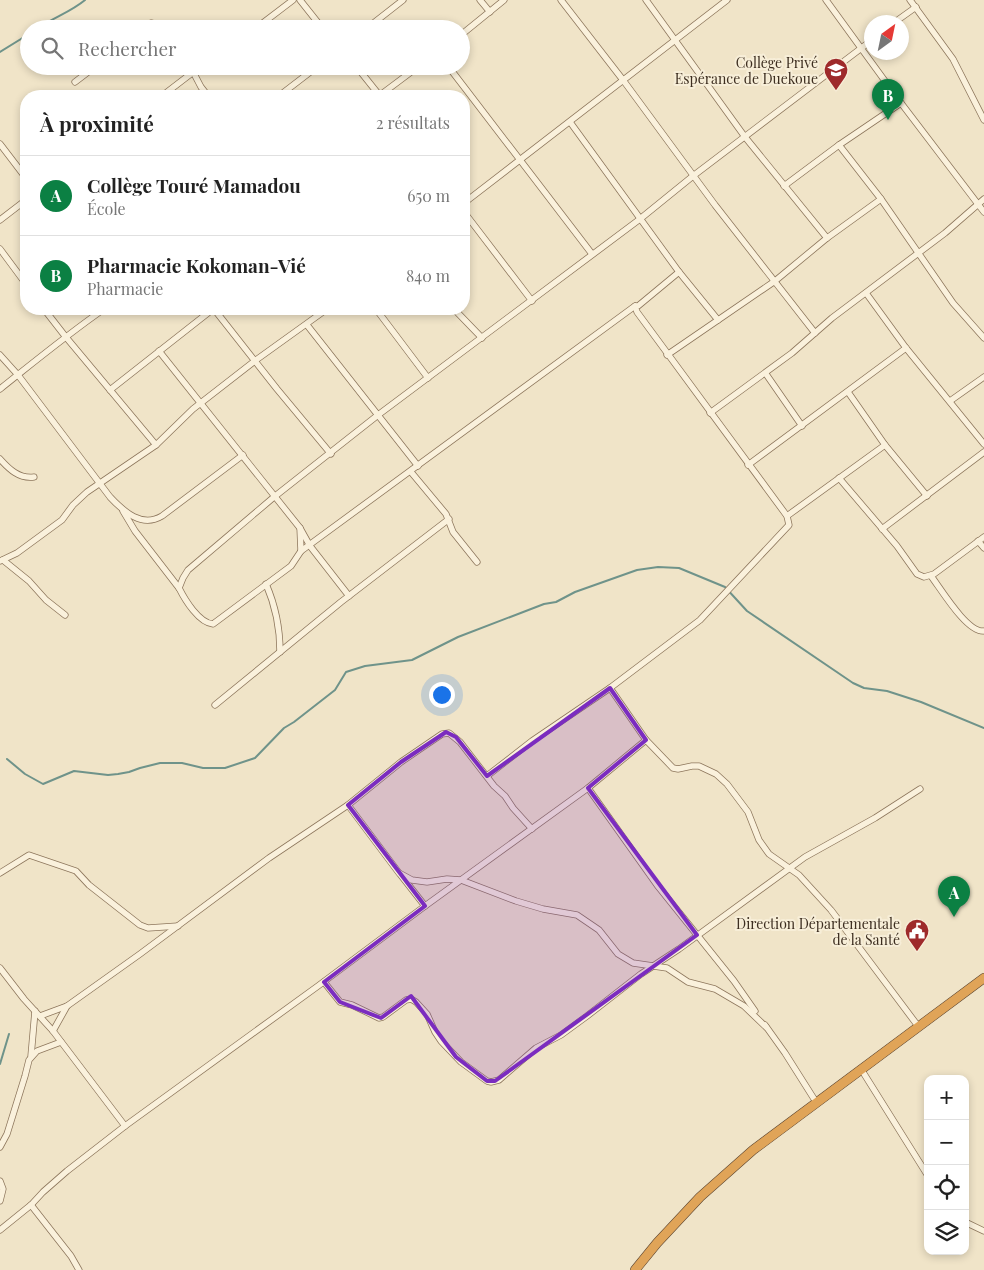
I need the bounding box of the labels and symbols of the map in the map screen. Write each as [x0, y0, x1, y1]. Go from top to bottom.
north arrow [864, 15, 909, 60]
place label: Collège Privé Espérance de Duekoue [675, 53, 818, 88]
school or university icon: Collège Privé Espérance de Duekoue [823, 57, 849, 91]
pin: B [872, 79, 904, 120]
your location [429, 682, 455, 708]
pin: A [938, 876, 970, 917]
place label: Direction Départementale de la Santé [736, 914, 900, 949]
public building icon: Direction Départementale de la Santé [904, 918, 930, 952]

